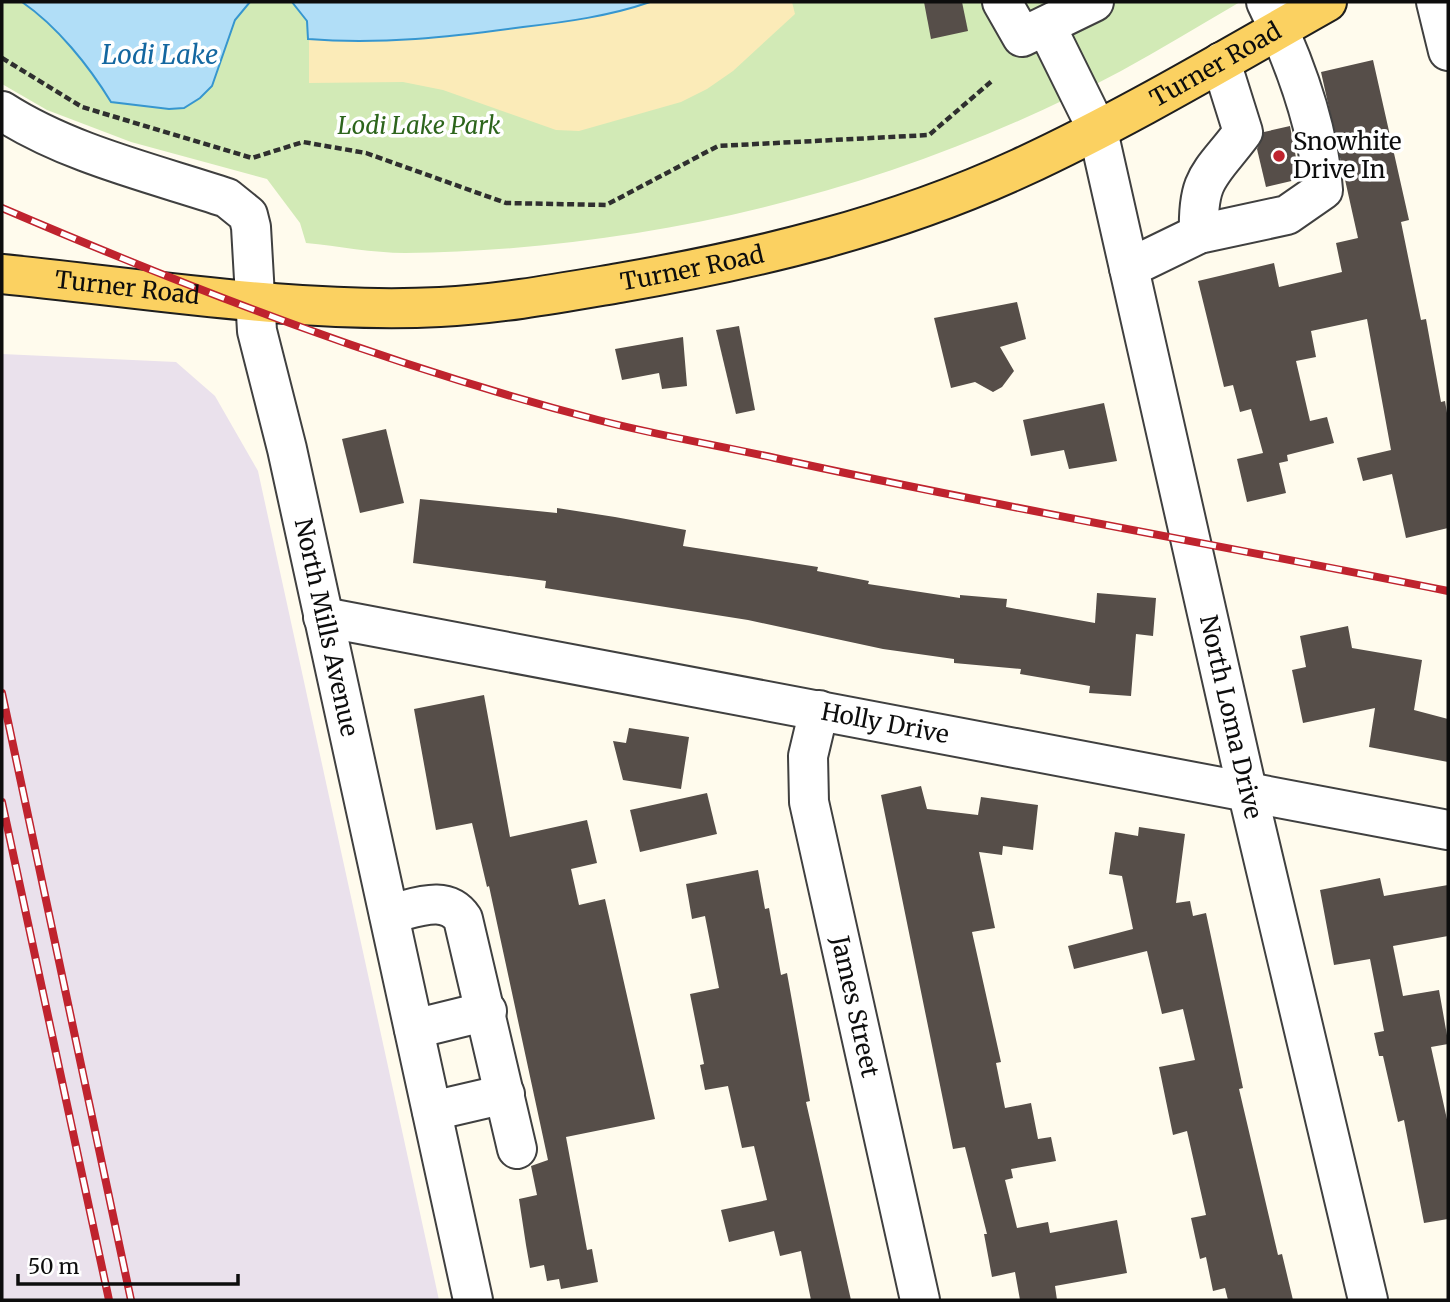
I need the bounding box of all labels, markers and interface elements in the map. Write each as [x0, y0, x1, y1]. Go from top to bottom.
street label: Turner Road [1145, 15, 1287, 114]
water label: Lodi Lake [102, 38, 218, 71]
park label: Lodi Lake Park [337, 110, 501, 141]
place label: Snowhite Drive In [1293, 126, 1401, 185]
marker: Snowhite Drive In [1271, 148, 1287, 164]
street label: Turner Road [618, 238, 767, 297]
street label: Turner Road [53, 264, 201, 311]
street label: North Mills Avenue [288, 516, 365, 739]
street label: North Loma Drive [1193, 612, 1269, 822]
street label: Holly Drive [819, 696, 951, 750]
street label: James Street [824, 932, 886, 1081]
scale bar [18, 1242, 238, 1286]
text: 50 m [28, 1253, 79, 1280]

